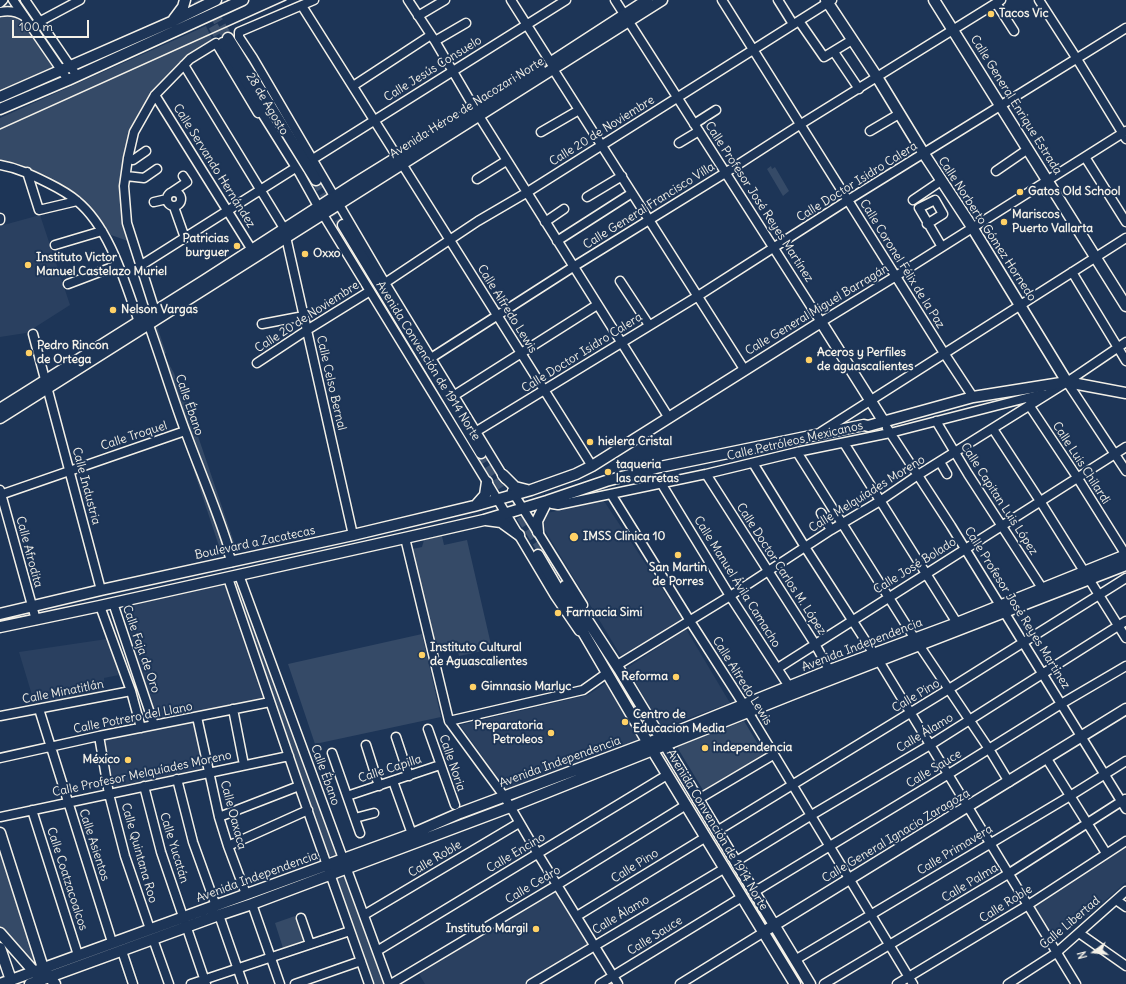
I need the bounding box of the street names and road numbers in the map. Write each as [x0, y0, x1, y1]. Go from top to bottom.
street label: Calle Jesús Consuelo [381, 33, 485, 105]
street label: Calle General Enrique Estrada [967, 33, 1065, 177]
street label: Avenida Héroe de Nacozari Norte [387, 54, 547, 162]
street label: 28 de Agosto [243, 70, 291, 138]
street label: Calle 20 de Noviembre [547, 93, 657, 169]
street label: Calle Servando Hernández [170, 101, 258, 231]
street label: Calle Profesor José Reyes Martínez [702, 119, 816, 285]
street label: Calle Doctor Isidro Calera [794, 139, 920, 225]
street label: Calle Norberto Gómez Hornedo [935, 154, 1039, 304]
street label: Calle General Francisco Villa [581, 160, 717, 252]
street label: Calle Coronel Félix de la Paz [856, 197, 948, 331]
street label: Calle General Miguel Barragán [743, 261, 891, 359]
street label: Calle Alfredo Lewis [474, 262, 540, 356]
street label: Calle 20 de Noviembre [252, 278, 362, 356]
street label: Avenida Convención de 1914 Norte [373, 279, 483, 443]
street label: Calle Doctor Isidro Calera [519, 310, 645, 396]
street label: Calle Celso Bernal [313, 334, 349, 432]
street label: Calle Ébano [172, 373, 206, 437]
street label: Calle Troquel [99, 418, 169, 454]
street label: Calle Petróleos Mexicanos [726, 418, 864, 464]
street label: Calle Luis Chilardi [1049, 419, 1113, 507]
street label: Calle Capitan Luis López [957, 440, 1041, 558]
street label: Calle Industria [69, 446, 103, 526]
street label: Calle Melquíades Moreno [806, 452, 928, 536]
street label: Calle Doctor Carlos M. López [733, 501, 829, 637]
street label: Calle Manuel Ávila Camacho [691, 514, 783, 650]
street label: Calle Afrodita [13, 515, 45, 589]
street label: Boulevard a Zacatecas [193, 523, 317, 563]
street label: Calle Profesor José Reyes Martínez [961, 524, 1073, 692]
street label: Calle José Bolado [871, 535, 959, 597]
street label: Calle Faja de Oro [119, 603, 163, 695]
street label: Avenida Independencia [800, 615, 924, 675]
street label: Calle Alfredo Lewis [709, 634, 775, 728]
street label: Calle Pino [890, 676, 942, 716]
street label: Calle Minatitlán [21, 677, 105, 707]
street label: Calle Potrero del Llano [72, 699, 194, 737]
street label: Calle Álamo [894, 710, 956, 756]
street label: Calle Noria [436, 733, 468, 793]
street label: Avenida Independencia [497, 733, 623, 791]
street label: Calle Ébano [307, 743, 343, 807]
street label: Avenida Convención de 1914 Norte [663, 747, 771, 913]
street label: Calle Sauce [904, 747, 964, 791]
street label: Calle Profesor Melquíades Moreno [51, 748, 233, 800]
street label: Calle Capilla [357, 752, 423, 786]
street label: Calle Oaxaca [217, 779, 249, 851]
street label: Calle General Ignacio Zaragoza [820, 786, 972, 886]
street label: Calle Quintana Roo [118, 801, 160, 905]
street label: Calle Asientos [76, 807, 112, 883]
street label: Calle Yucatán [156, 811, 192, 885]
street label: Calle Primavera [915, 822, 995, 878]
street label: Calle Coatzacoalcos [44, 826, 90, 932]
street label: Calle Encino [484, 830, 548, 876]
street label: Calle Roble [406, 838, 464, 880]
street label: Calle Pino [609, 846, 661, 886]
street label: Avenida Independencia [194, 848, 320, 906]
street label: Calle Palma [939, 861, 1001, 905]
street label: Calle Cedro [503, 863, 563, 907]
street label: Calle Roble [977, 882, 1035, 926]
street label: Calle Álamo [590, 892, 652, 938]
street label: Calle Libertad [1037, 894, 1103, 952]
street label: Calle Sauce [625, 913, 685, 959]

